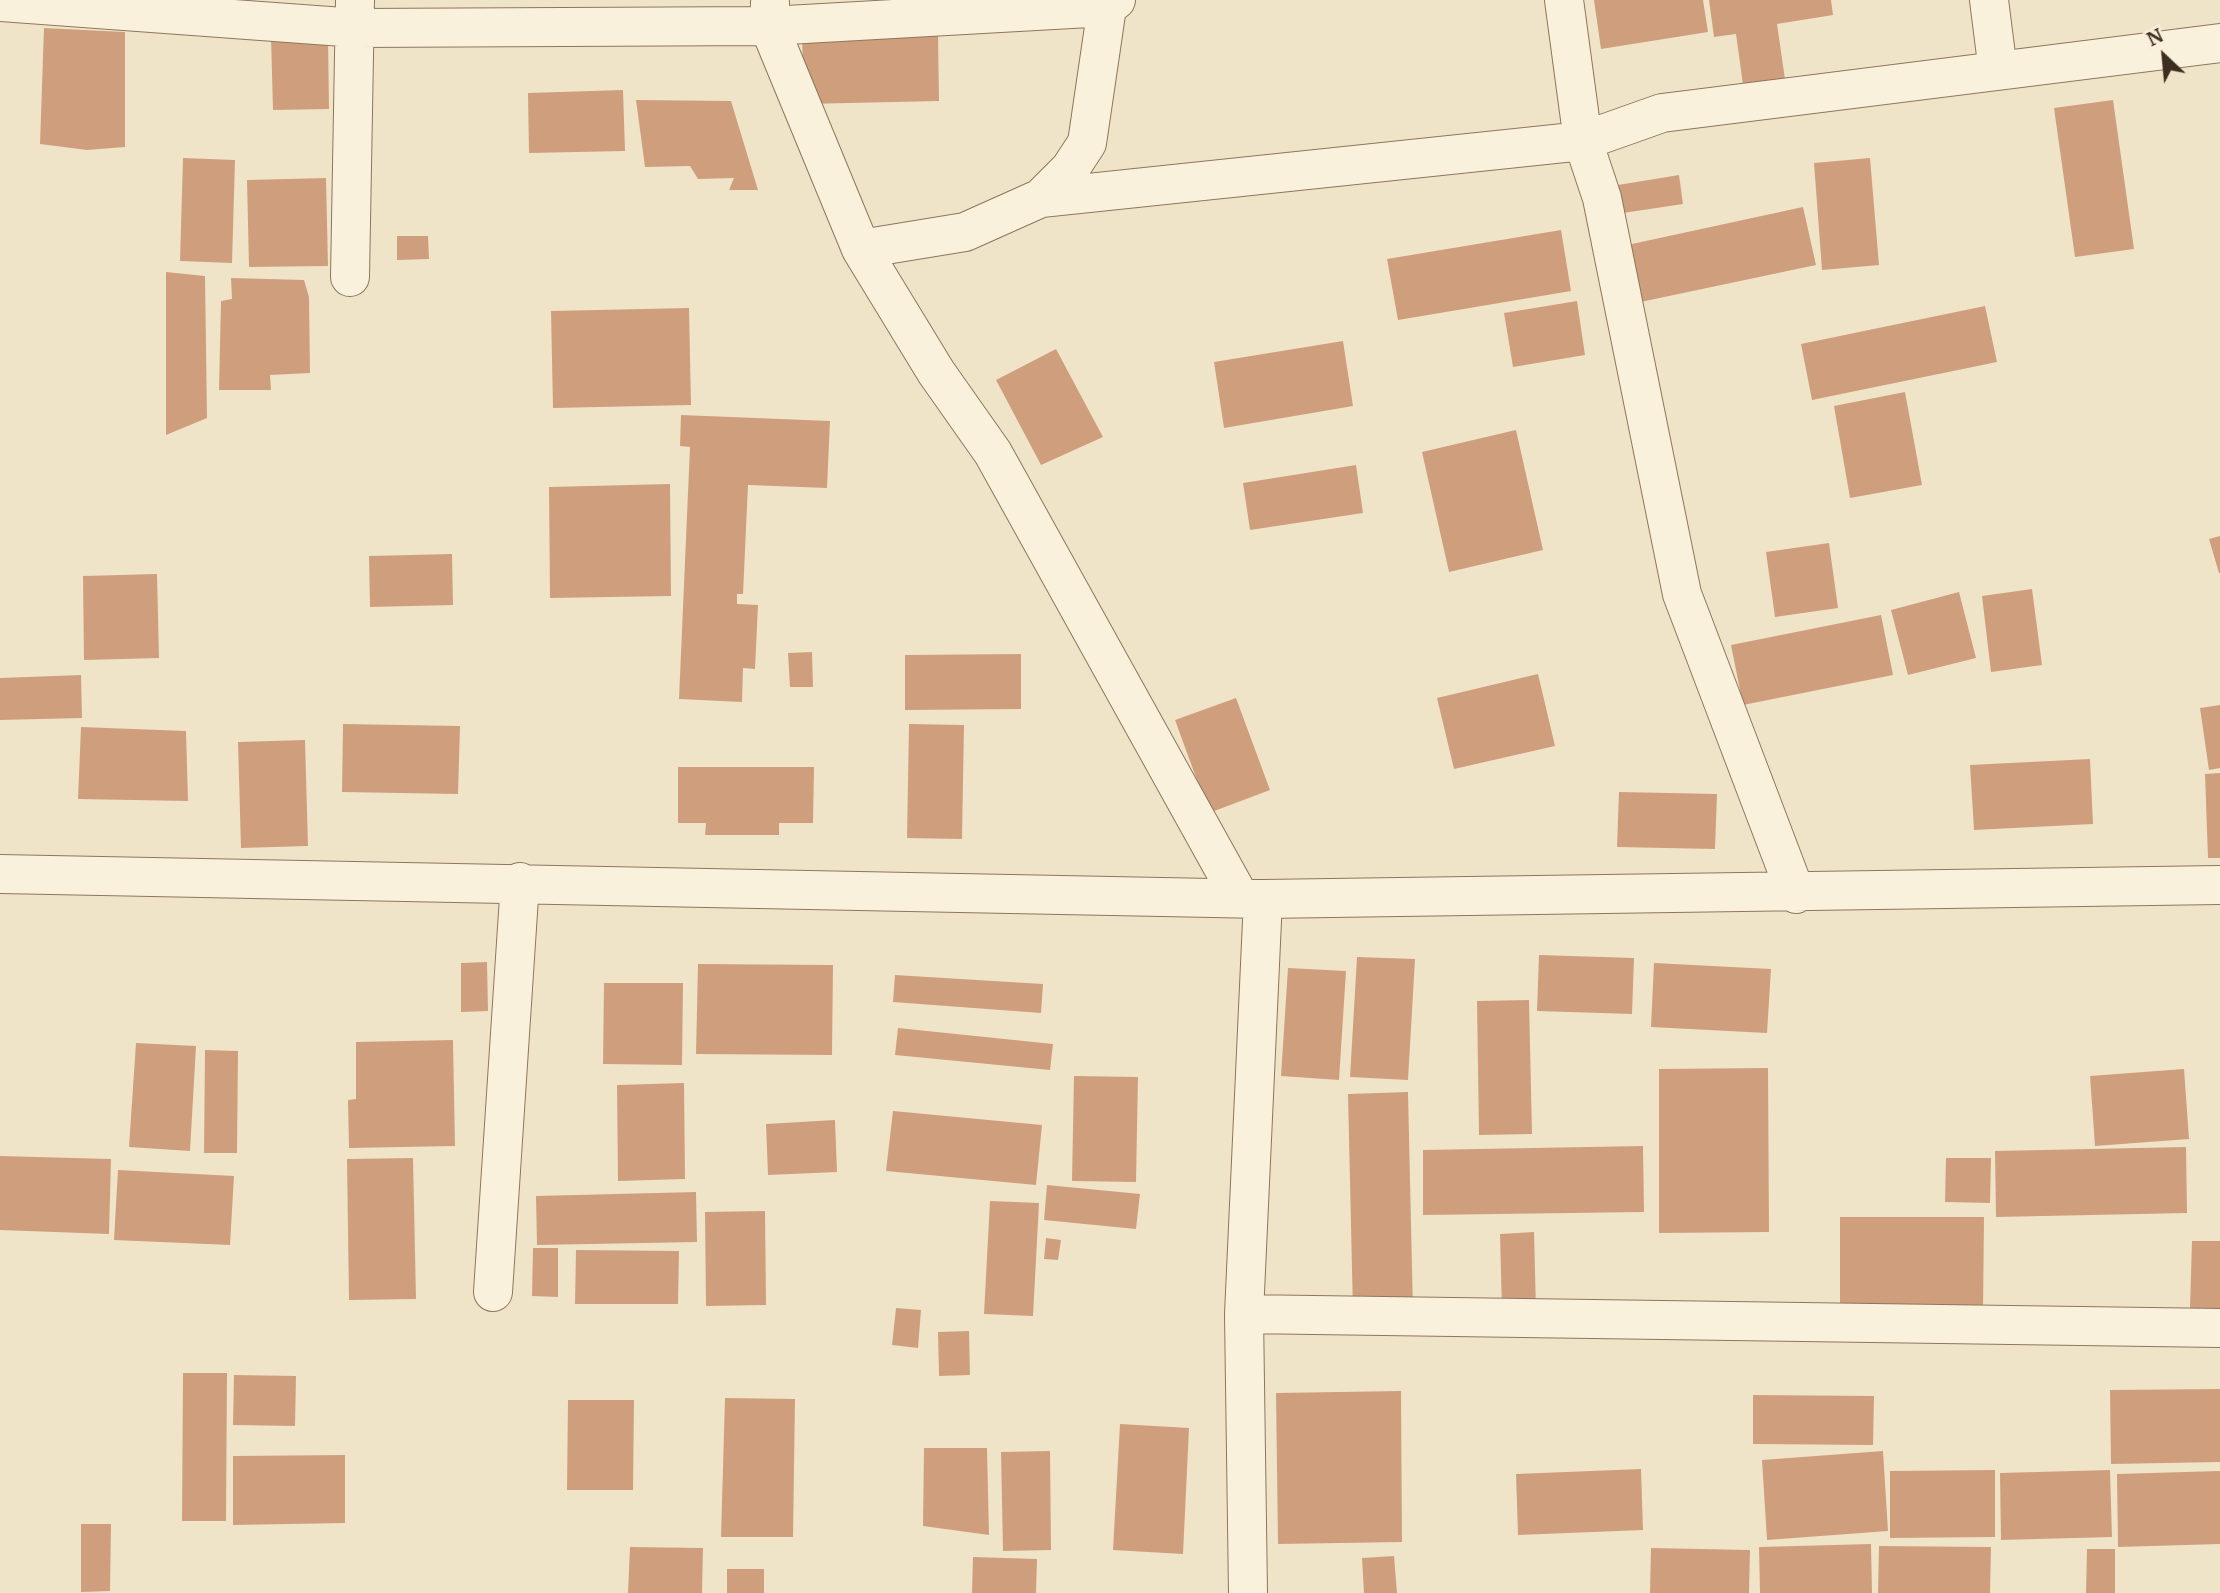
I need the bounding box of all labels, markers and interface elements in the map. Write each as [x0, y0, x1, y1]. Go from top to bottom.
north arrow [2129, 21, 2199, 91]
text: N [2143, 23, 2167, 51]

